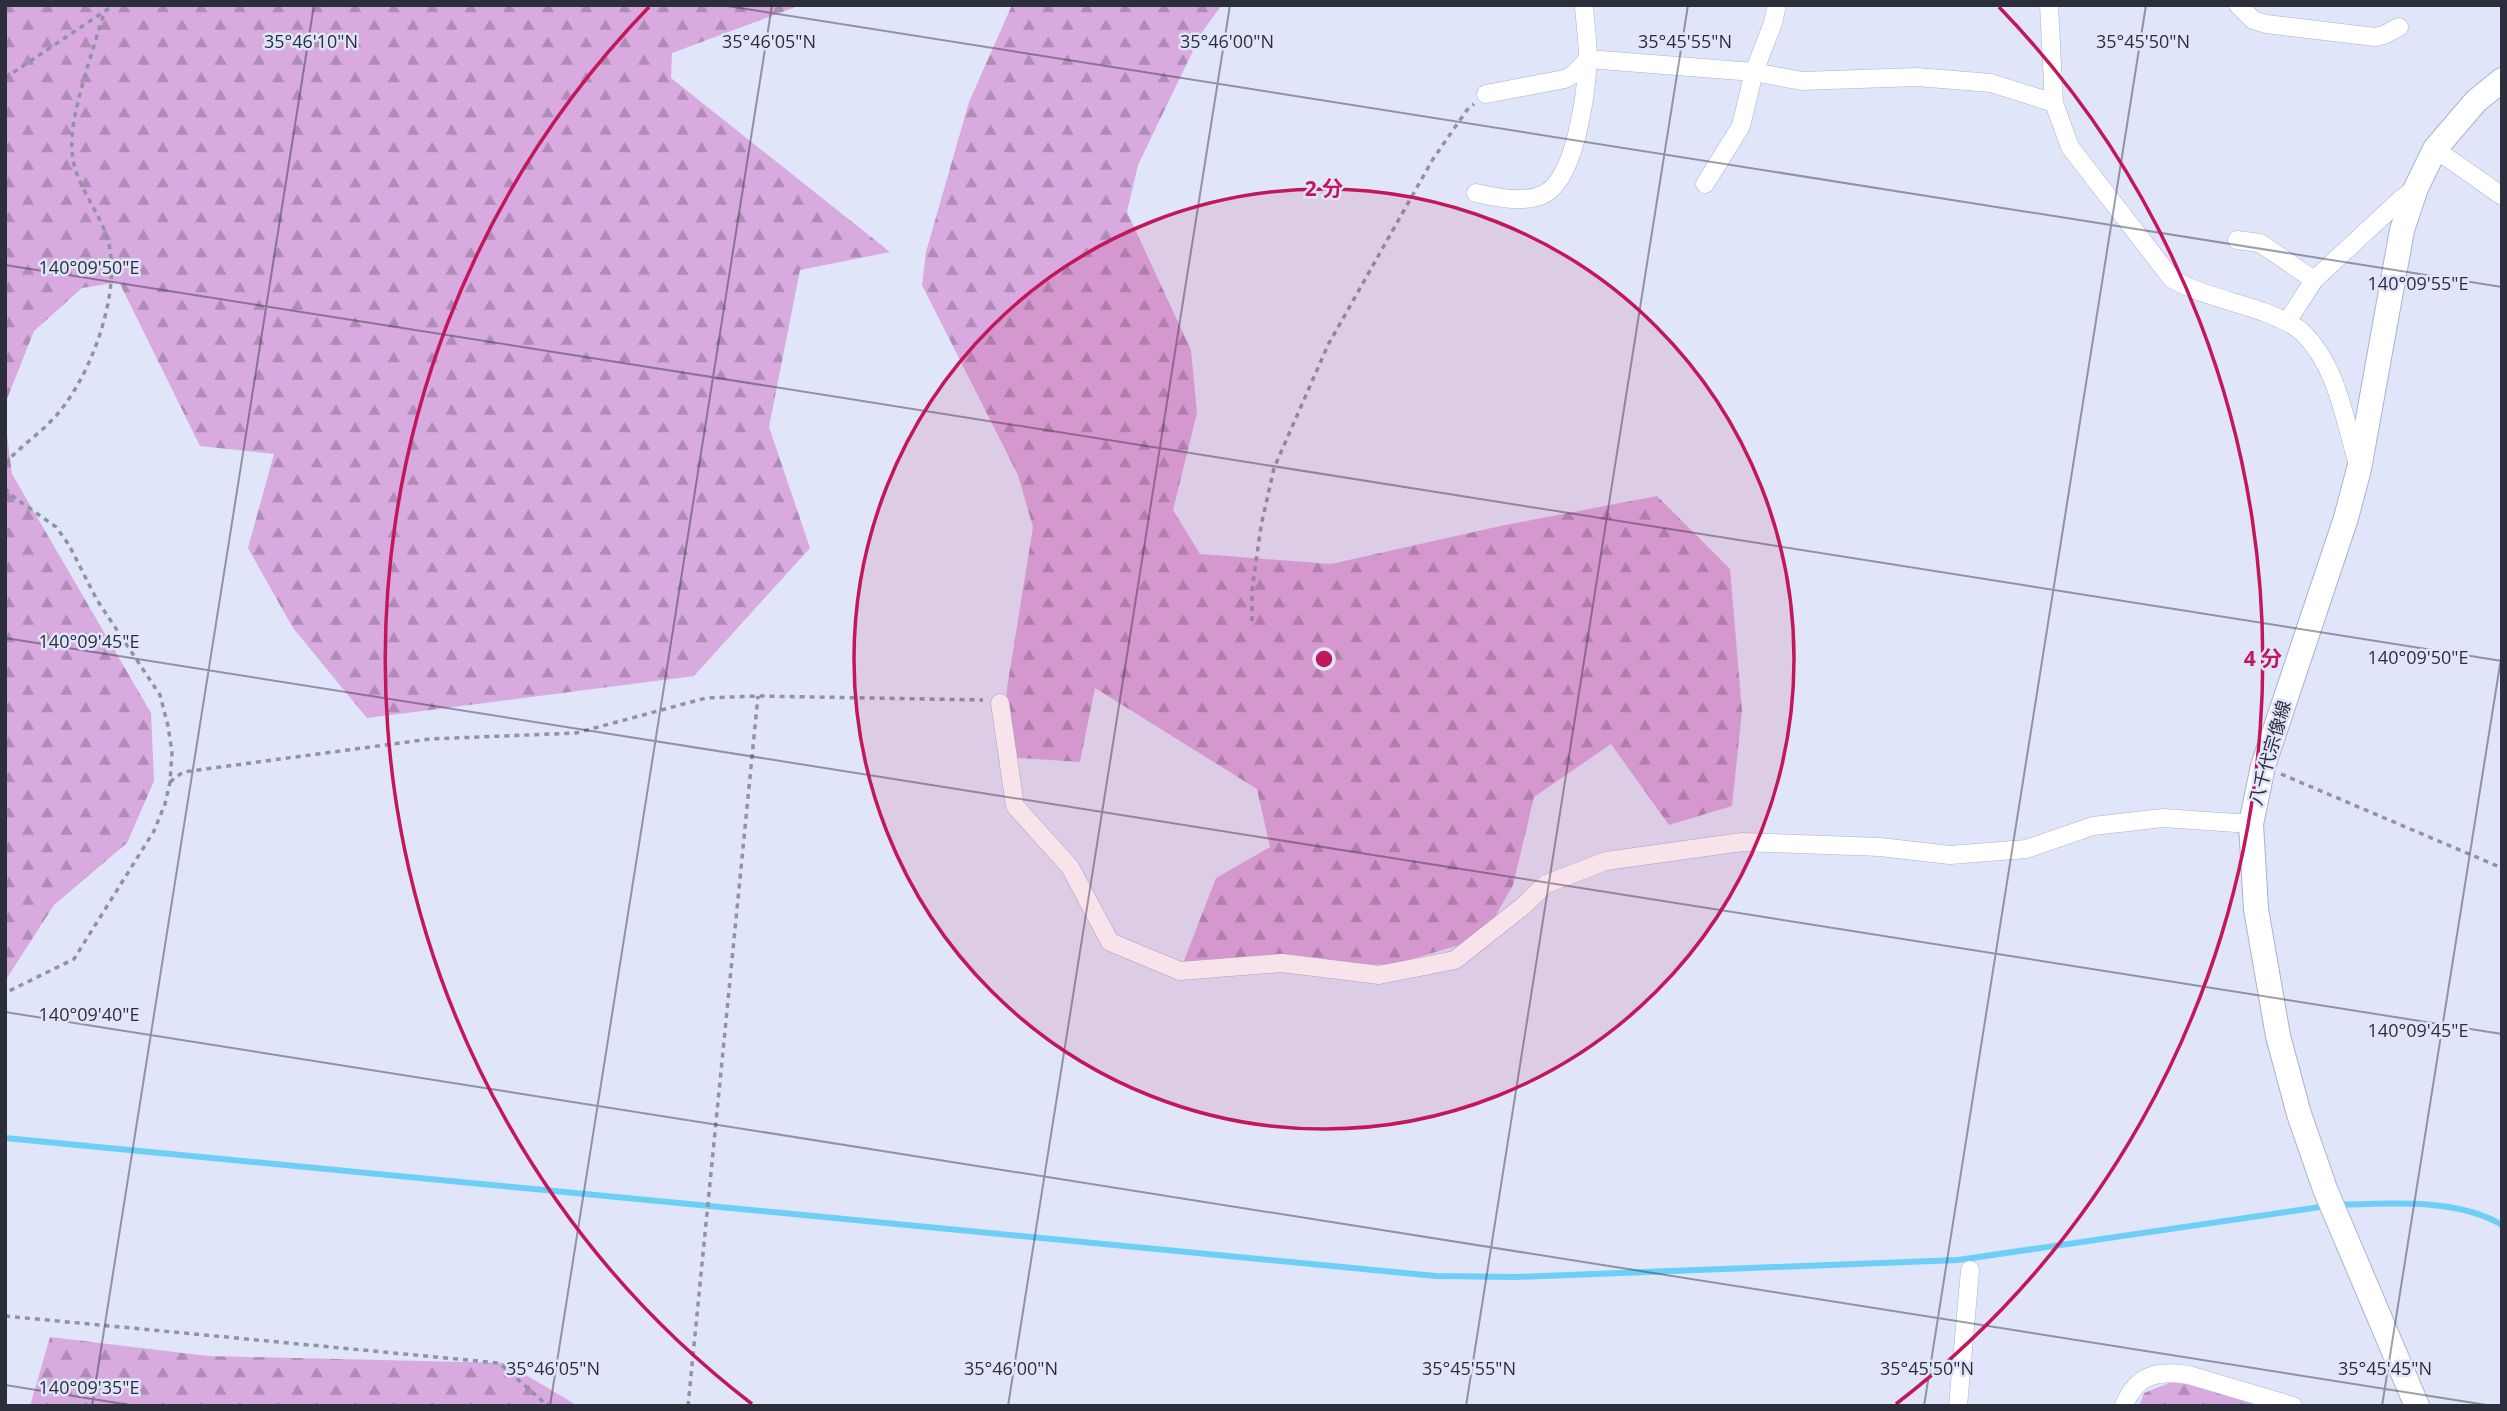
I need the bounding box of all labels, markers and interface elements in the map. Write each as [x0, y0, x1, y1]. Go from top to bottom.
text: 35°46'10"N [264, 29, 358, 53]
text: 35°46'05"N [722, 29, 816, 53]
text: 35°46'00"N [1180, 29, 1274, 53]
text: 35°45'55"N [1638, 29, 1732, 53]
text: 35°45'50"N [2096, 29, 2190, 53]
text: 2 分 [1305, 174, 1343, 202]
text: 140°09'50"E [39, 255, 139, 279]
text: 140°09'55"E [2368, 271, 2468, 295]
text: 140°09'45"E [39, 629, 139, 653]
text: 4 分 [2244, 644, 2282, 672]
text: 140°09'50"E [2368, 645, 2468, 669]
centre of rings [1312, 647, 1336, 671]
street label: 八千代宗像線 [2243, 698, 2295, 808]
text: 140°09'40"E [39, 1002, 139, 1026]
text: 140°09'45"E [2368, 1018, 2468, 1042]
text: 35°46'05"N [506, 1356, 600, 1380]
text: 35°46'00"N [964, 1356, 1058, 1380]
text: 35°45'55"N [1422, 1356, 1516, 1380]
text: 35°45'50"N [1880, 1356, 1974, 1380]
text: 35°45'45"N [2338, 1356, 2432, 1380]
text: 140°09'35"E [39, 1375, 139, 1399]

